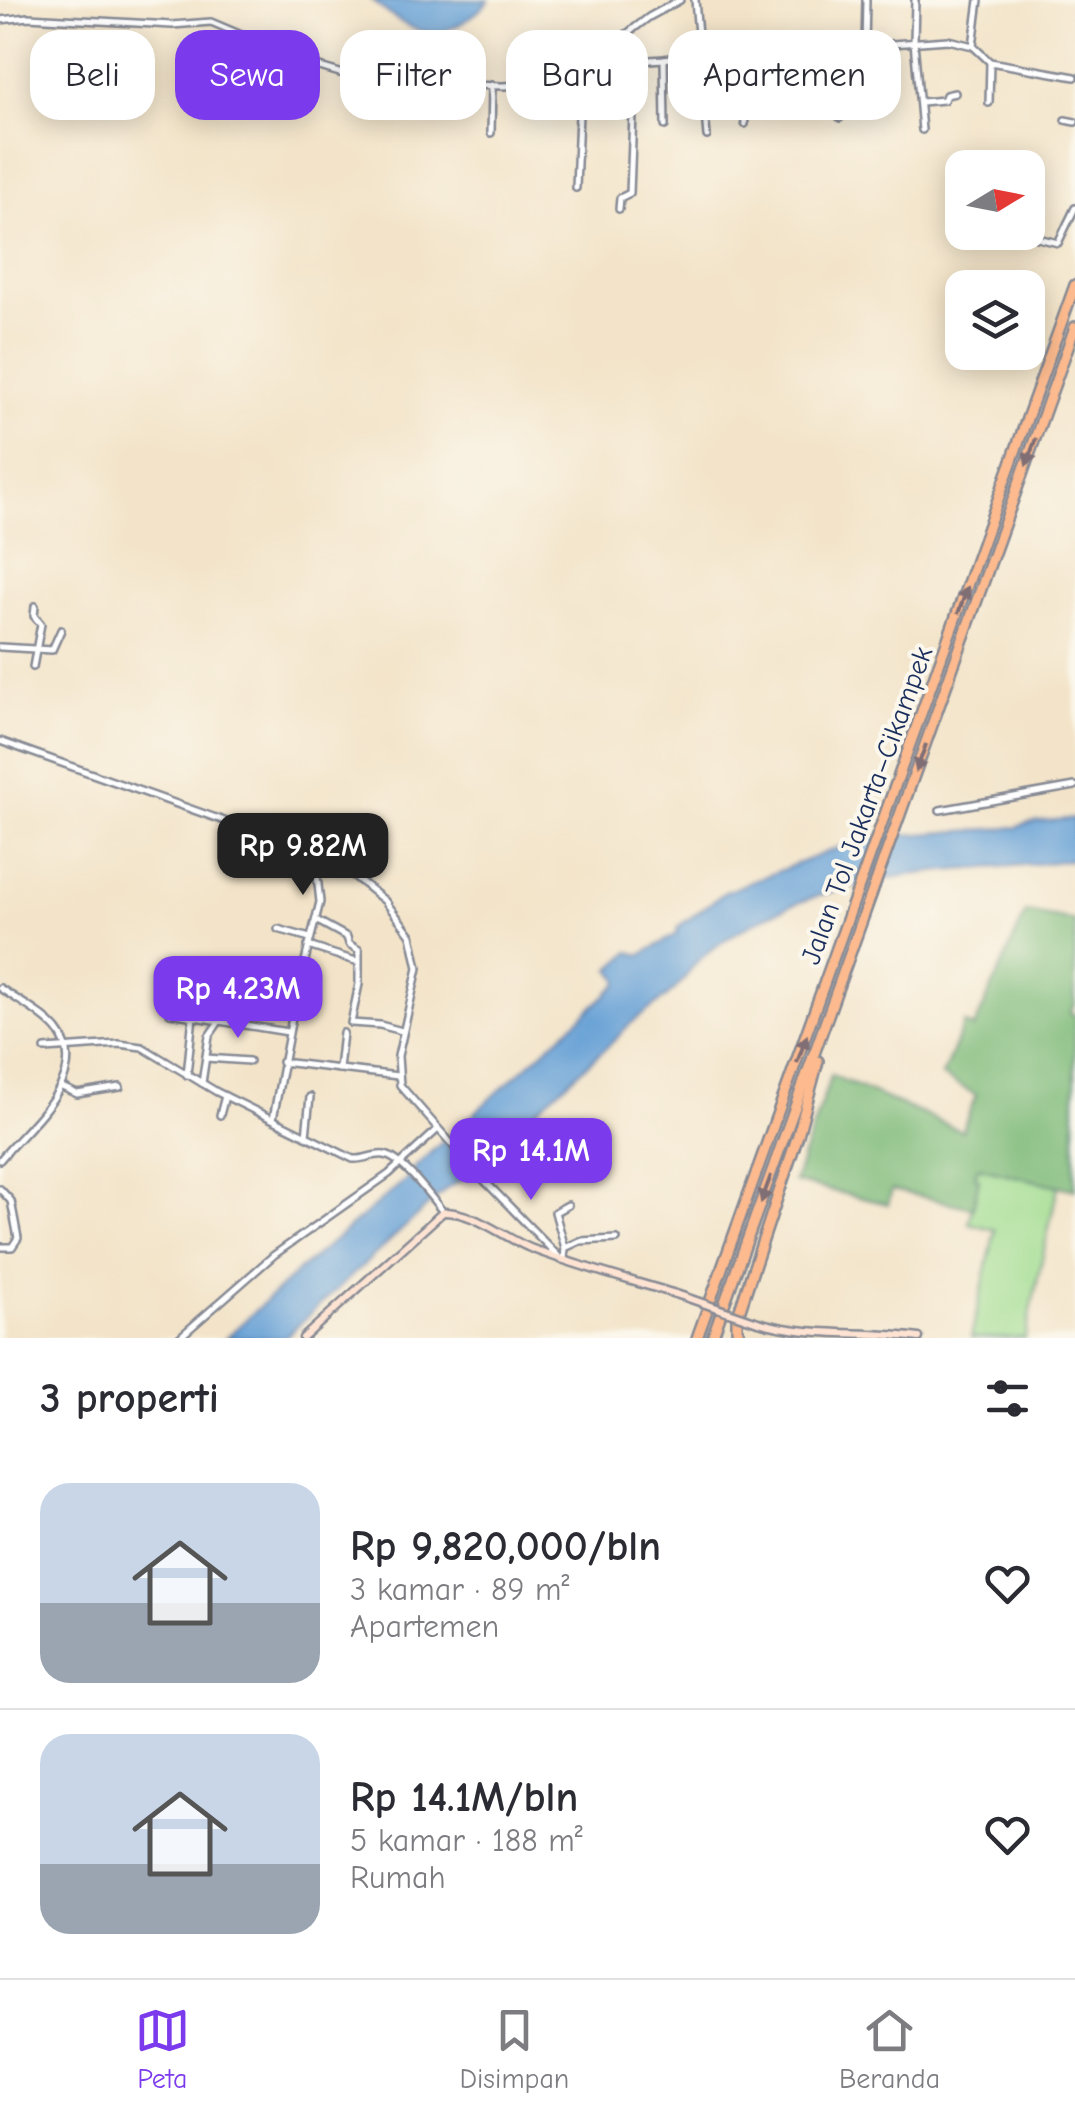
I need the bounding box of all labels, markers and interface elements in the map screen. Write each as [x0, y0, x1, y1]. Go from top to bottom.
chip: Beli [30, 30, 155, 120]
chip: Sewa [175, 30, 320, 120]
chip: Filter [340, 30, 486, 120]
chip: Baru [506, 30, 648, 120]
chip: Apartemen [668, 30, 901, 120]
north arrow [945, 150, 1045, 250]
map controls [945, 150, 1045, 370]
button: layers [945, 270, 1045, 370]
one-way arrow [1022, 437, 1037, 467]
one-way arrow [956, 585, 971, 615]
street label: Jalan Tol Jakarta–Cikampek [794, 642, 940, 969]
one-way arrow [913, 744, 928, 774]
pin: Rp 9.82M [200, 813, 406, 898]
text: Rp 9.82M [239, 827, 367, 864]
pin: Rp 4.23M [135, 956, 341, 1041]
text: Rp 4.23M [175, 970, 301, 1007]
one-way arrow [795, 1034, 810, 1064]
pin: Rp 14.1M [428, 1118, 634, 1203]
text: Rp 14.1M [472, 1132, 590, 1169]
one-way arrow [758, 1175, 773, 1205]
icon: filters [980, 1371, 1035, 1426]
text: 3 properti [40, 1374, 219, 1423]
text: Rp 9,820,000/bln [350, 1522, 661, 1571]
icon: home [120, 1523, 240, 1643]
icon: heart [980, 1556, 1035, 1611]
text: 3 kamar · 89 m² [350, 1571, 570, 1608]
text: Apartemen [350, 1608, 499, 1645]
text: Rp 14.1M/bln [350, 1773, 578, 1822]
icon: home [120, 1774, 240, 1894]
icon: heart [980, 1807, 1035, 1862]
text: 5 kamar · 188 m² [350, 1822, 583, 1859]
text: Rumah [350, 1859, 446, 1896]
tab: Peta [135, 2003, 190, 2095]
tab: Disimpan [459, 2003, 569, 2095]
tab: Beranda [839, 2003, 940, 2095]

